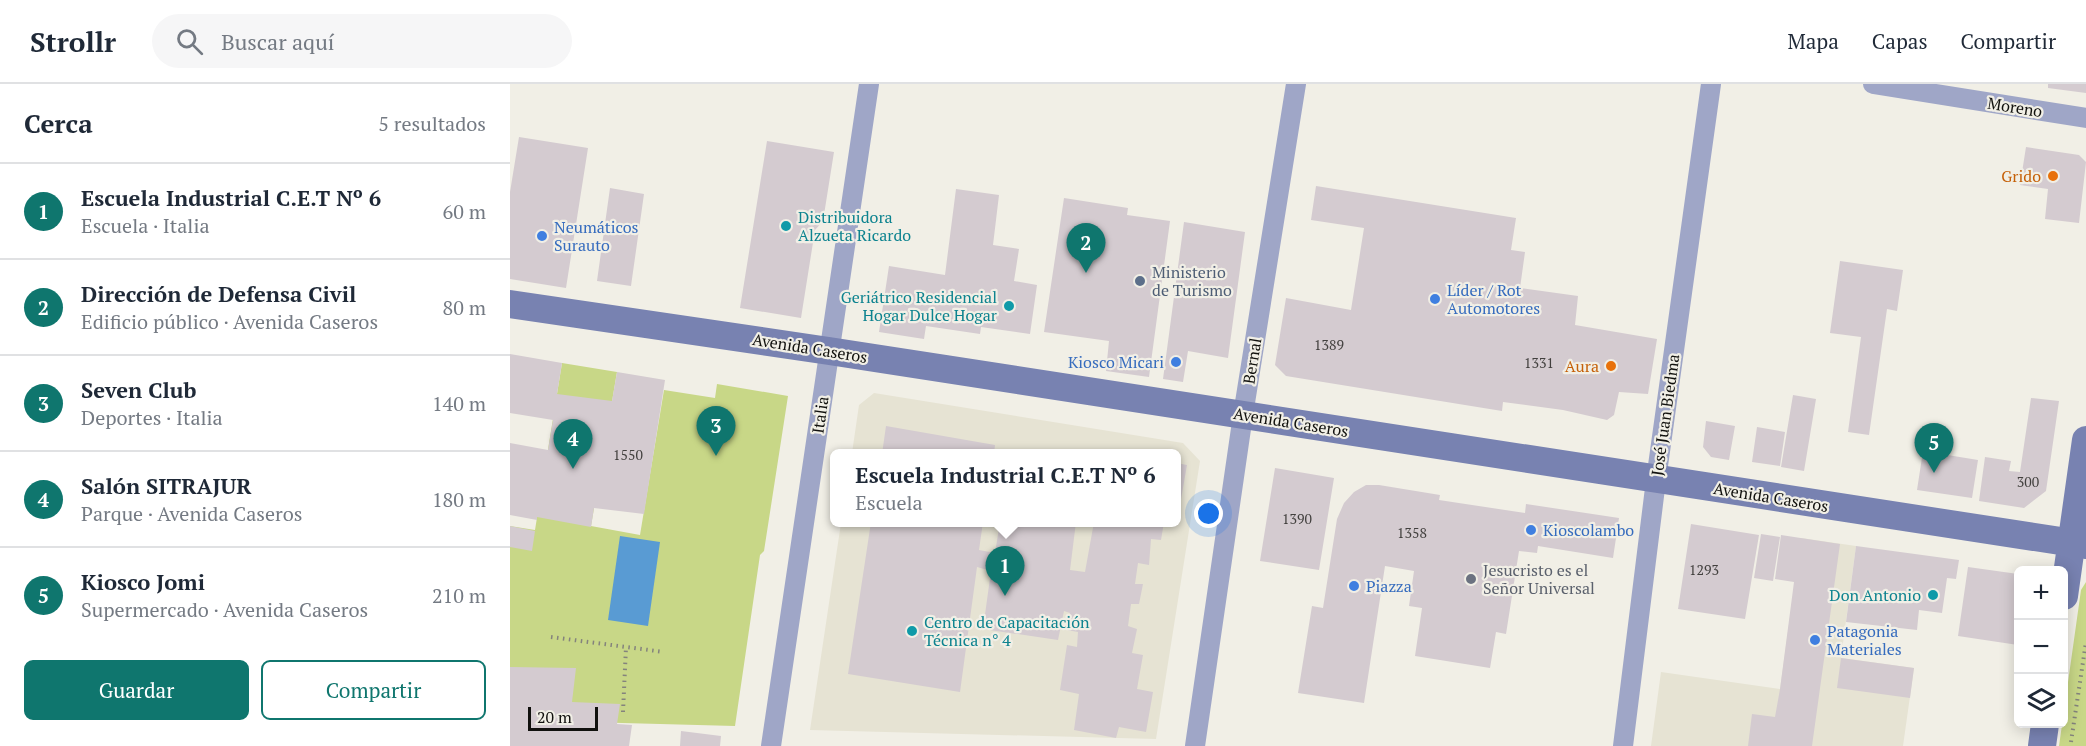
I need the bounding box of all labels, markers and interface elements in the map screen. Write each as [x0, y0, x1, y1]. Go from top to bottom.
search box [152, 14, 572, 68]
text: Strollr [30, 23, 116, 60]
icon: search [173, 25, 206, 58]
text: Buscar aquí [221, 27, 334, 56]
text: Mapa [1787, 27, 1839, 55]
text: Capas [1872, 27, 1928, 55]
text: Compartir [1961, 27, 2056, 55]
street label: Moreno [1986, 92, 2044, 122]
text: Cerca [24, 106, 93, 140]
text: 5 resultados [378, 110, 486, 137]
place label: Grido [2001, 165, 2041, 187]
marker: Grido [2046, 169, 2060, 183]
text: Escuela Industrial C.E.T Nº 6 [81, 183, 381, 212]
text: 1 [38, 198, 49, 225]
text: 60 m [443, 198, 486, 225]
place label: Distribuidora Alzueta Ricardo [798, 206, 911, 246]
text: Escuela · Italia [81, 212, 210, 239]
place label: Neumáticos Surauto [554, 216, 639, 256]
marker: Distribuidora Alzueta Ricardo [779, 219, 793, 233]
pin: 2 [1066, 224, 1106, 273]
marker: Neumáticos Surauto [535, 229, 549, 243]
place label: Ministerio de Turismo [1152, 261, 1232, 301]
marker: Ministerio de Turismo [1133, 274, 1147, 288]
text: Dirección de Defensa Civil [81, 279, 356, 308]
place label: Líder / Rot Automotores [1447, 279, 1540, 319]
place label: Geriátrico Residencial Hogar Dulce Hogar [841, 286, 998, 326]
marker: Líder / Rot Automotores [1428, 292, 1442, 306]
text: 2 [38, 294, 49, 321]
text: 80 m [443, 294, 486, 321]
marker: Geriátrico Residencial Hogar Dulce Hogar [1002, 299, 1016, 313]
text: Edificio público · Avenida Caseros [81, 308, 378, 335]
street label: Avenida Caseros [751, 328, 869, 368]
house number: 1389 [1314, 335, 1344, 354]
street label: Bernal [1238, 336, 1267, 386]
place label: Kiosco Micari [1068, 351, 1164, 373]
house number: 1331 [1524, 353, 1554, 372]
street label: José Juan Biedma [1646, 353, 1684, 477]
marker: Kiosco Micari [1169, 355, 1183, 369]
place label: Aura [1565, 355, 1599, 377]
marker: Aura [1604, 359, 1618, 373]
text: Seven Club [81, 375, 196, 404]
text: 3 [38, 390, 49, 417]
text: 140 m [432, 390, 486, 417]
street label: Italia [807, 395, 833, 435]
street label: Avenida Caseros [1232, 402, 1350, 442]
text: Deportes · Italia [81, 404, 223, 431]
pin: 3 [696, 406, 736, 456]
pin: 4 [554, 420, 592, 469]
pin: 5 [1914, 424, 1954, 473]
house number: 1550 [613, 445, 643, 464]
popup [830, 449, 1181, 527]
text: Escuela Industrial C.E.T Nº 6 [855, 460, 1156, 489]
text: Salón SITRAJUR [81, 471, 252, 500]
house number: 300 [2017, 472, 2039, 491]
street label: Avenida Caseros [1712, 477, 1830, 517]
text: 4 [38, 486, 49, 513]
text: 180 m [432, 486, 486, 513]
text: Escuela [855, 489, 923, 516]
your location [1194, 499, 1223, 528]
text: Parque · Avenida Caseros [81, 500, 302, 527]
house number: 1390 [1282, 509, 1312, 528]
place label: Kioscolambo [1543, 519, 1634, 541]
house number: 1358 [1397, 523, 1427, 542]
marker: Kioscolambo [1524, 523, 1538, 537]
pin: 1 [986, 546, 1024, 596]
place label: Jesucristo es el Señor Universal [1483, 559, 1595, 599]
house number: 1293 [1689, 560, 1719, 579]
map controls [2014, 566, 2068, 728]
button: + [2014, 566, 2068, 620]
text: Kiosco Jomi [81, 567, 205, 596]
marker: Jesucristo es el Señor Universal [1464, 572, 1478, 586]
place label: Piazza [1366, 575, 1412, 597]
marker: Piazza [1347, 579, 1361, 593]
text: 5 [38, 582, 49, 609]
text: 210 m [432, 582, 486, 609]
place label: Don Antonio [1829, 584, 1921, 606]
marker: Don Antonio [1926, 588, 1940, 602]
text: Supermercado · Avenida Caseros [81, 596, 368, 623]
place label: Centro de Capacitación Técnica n° 4 [924, 611, 1090, 651]
place label: Patagonia Materiales [1827, 620, 1902, 660]
button: − [2014, 620, 2068, 674]
marker: Centro de Capacitación Técnica n° 4 [905, 624, 919, 638]
marker: Patagonia Materiales [1808, 633, 1822, 647]
button: Guardar [24, 660, 249, 720]
button: Compartir [261, 660, 486, 720]
button: layers [2014, 674, 2068, 728]
scale bar [528, 704, 598, 732]
text: 20 m [537, 706, 572, 728]

